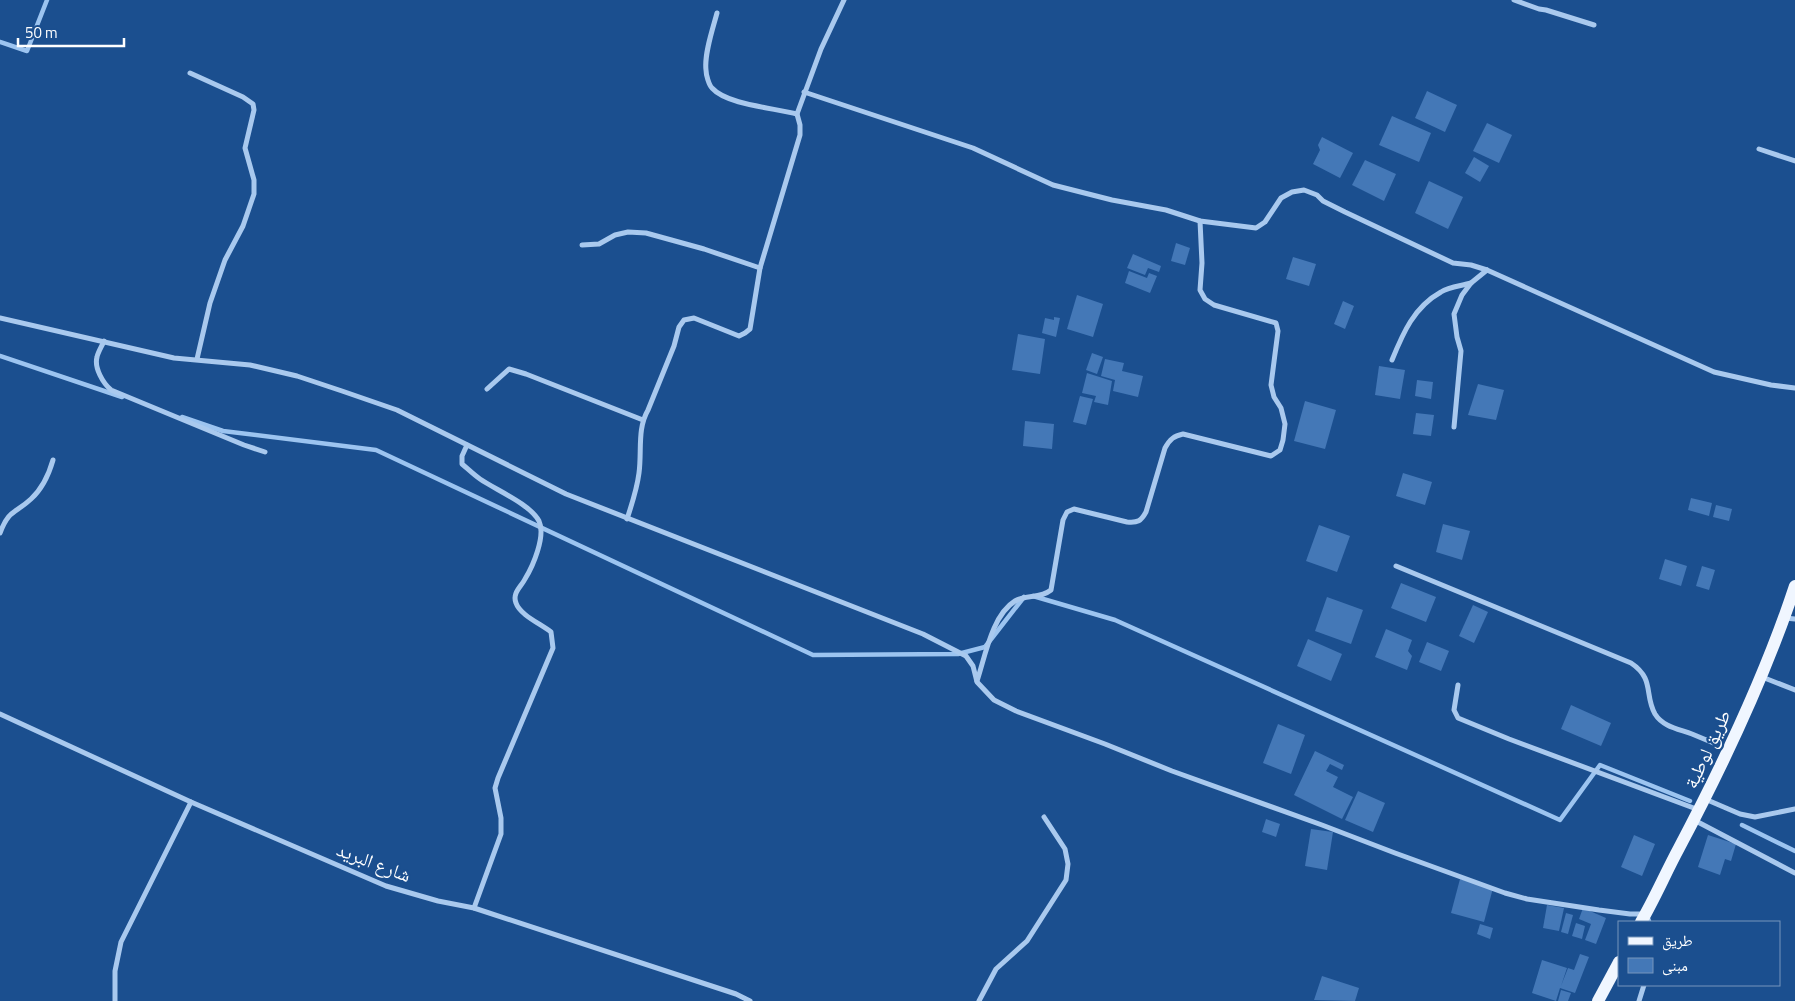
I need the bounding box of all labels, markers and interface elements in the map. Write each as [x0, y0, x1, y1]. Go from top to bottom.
scale bar [18, 15, 124, 47]
text: 50 m [25, 21, 58, 44]
street label: طريق لوطية [1676, 705, 1737, 793]
street label: شارع البريد [333, 834, 416, 889]
legend [1618, 921, 1780, 986]
text: طريق [1662, 929, 1693, 952]
text: مبنى [1662, 954, 1688, 977]

